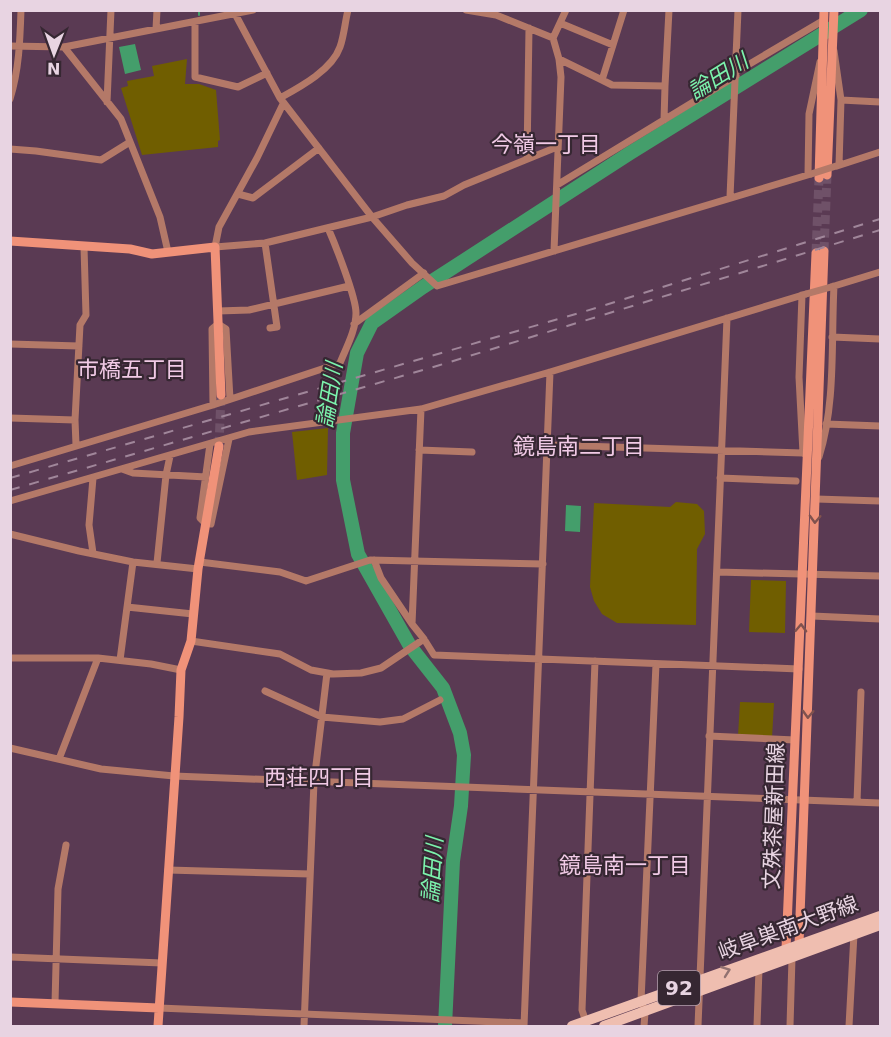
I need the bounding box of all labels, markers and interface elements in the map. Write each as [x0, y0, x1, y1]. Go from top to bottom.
north arrow [24, 24, 84, 84]
water label: 論田川 [684, 47, 755, 105]
text: N [47, 59, 61, 78]
district label: 今嶺一丁目 [491, 132, 601, 157]
district label: 市橋五丁目 [77, 357, 187, 382]
water label: 論田川 [312, 359, 347, 430]
district label: 鏡島南二丁目 [513, 434, 645, 459]
one-way arrow [809, 515, 821, 524]
one-way arrow [794, 624, 807, 633]
one-way arrow [801, 709, 814, 718]
street label: 文殊茶屋新田線 [759, 742, 789, 890]
district label: 西荘四丁目 [264, 765, 374, 790]
water label: 論田川 [418, 834, 447, 904]
district label: 鏡島南一丁目 [559, 853, 691, 878]
street label: 岐阜巣南大野線 [715, 892, 861, 964]
one-way arrow [720, 965, 731, 978]
road number: 92 [658, 971, 700, 1005]

